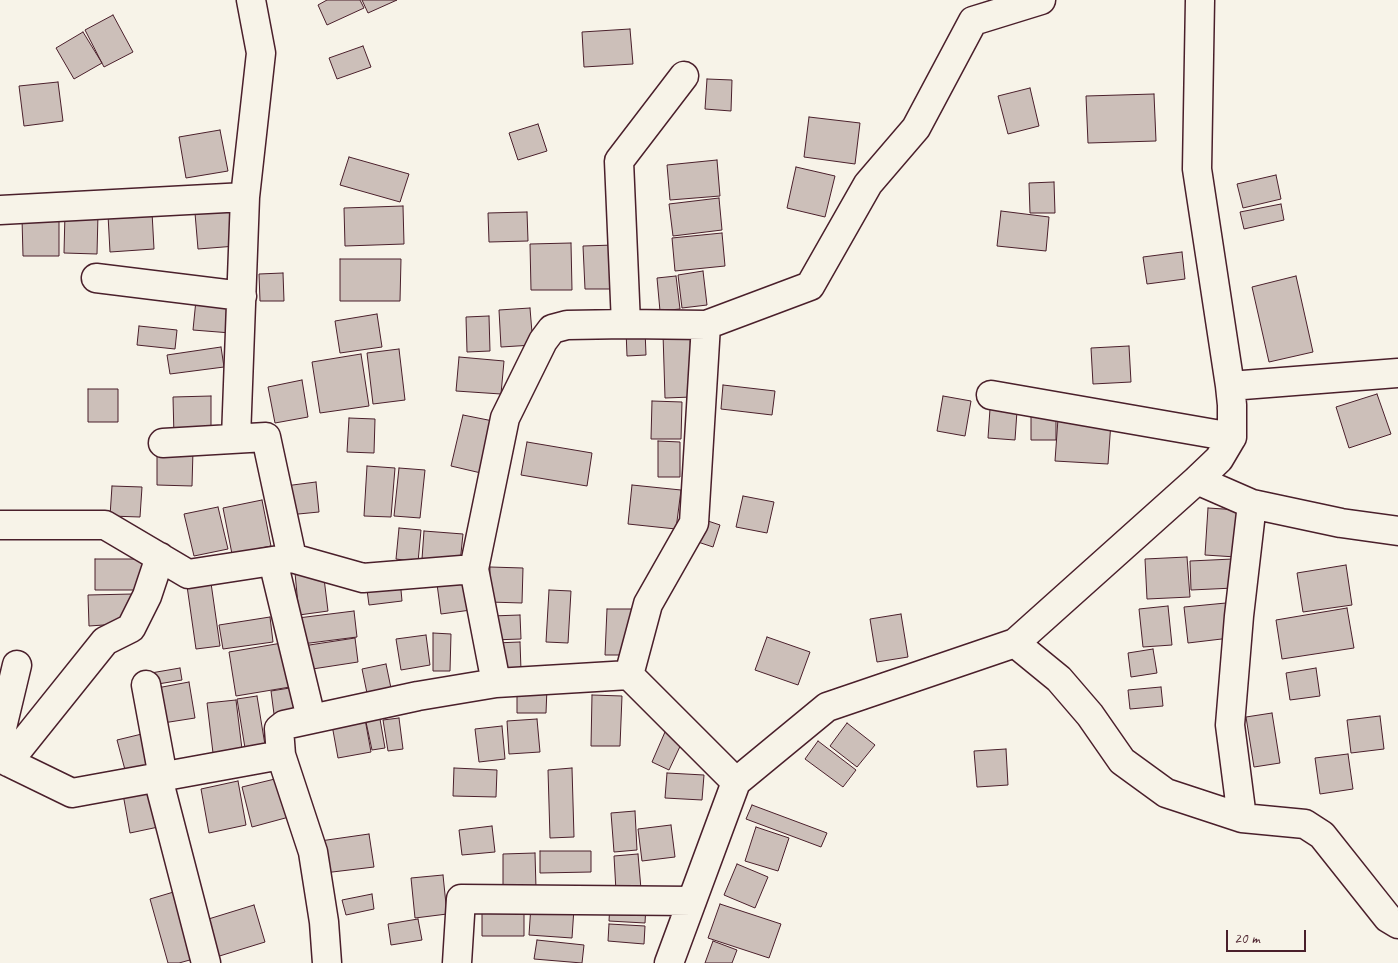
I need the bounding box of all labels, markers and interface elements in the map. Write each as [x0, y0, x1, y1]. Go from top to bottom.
scale bar [1228, 920, 1308, 952]
text: 20 m [1234, 929, 1260, 948]

